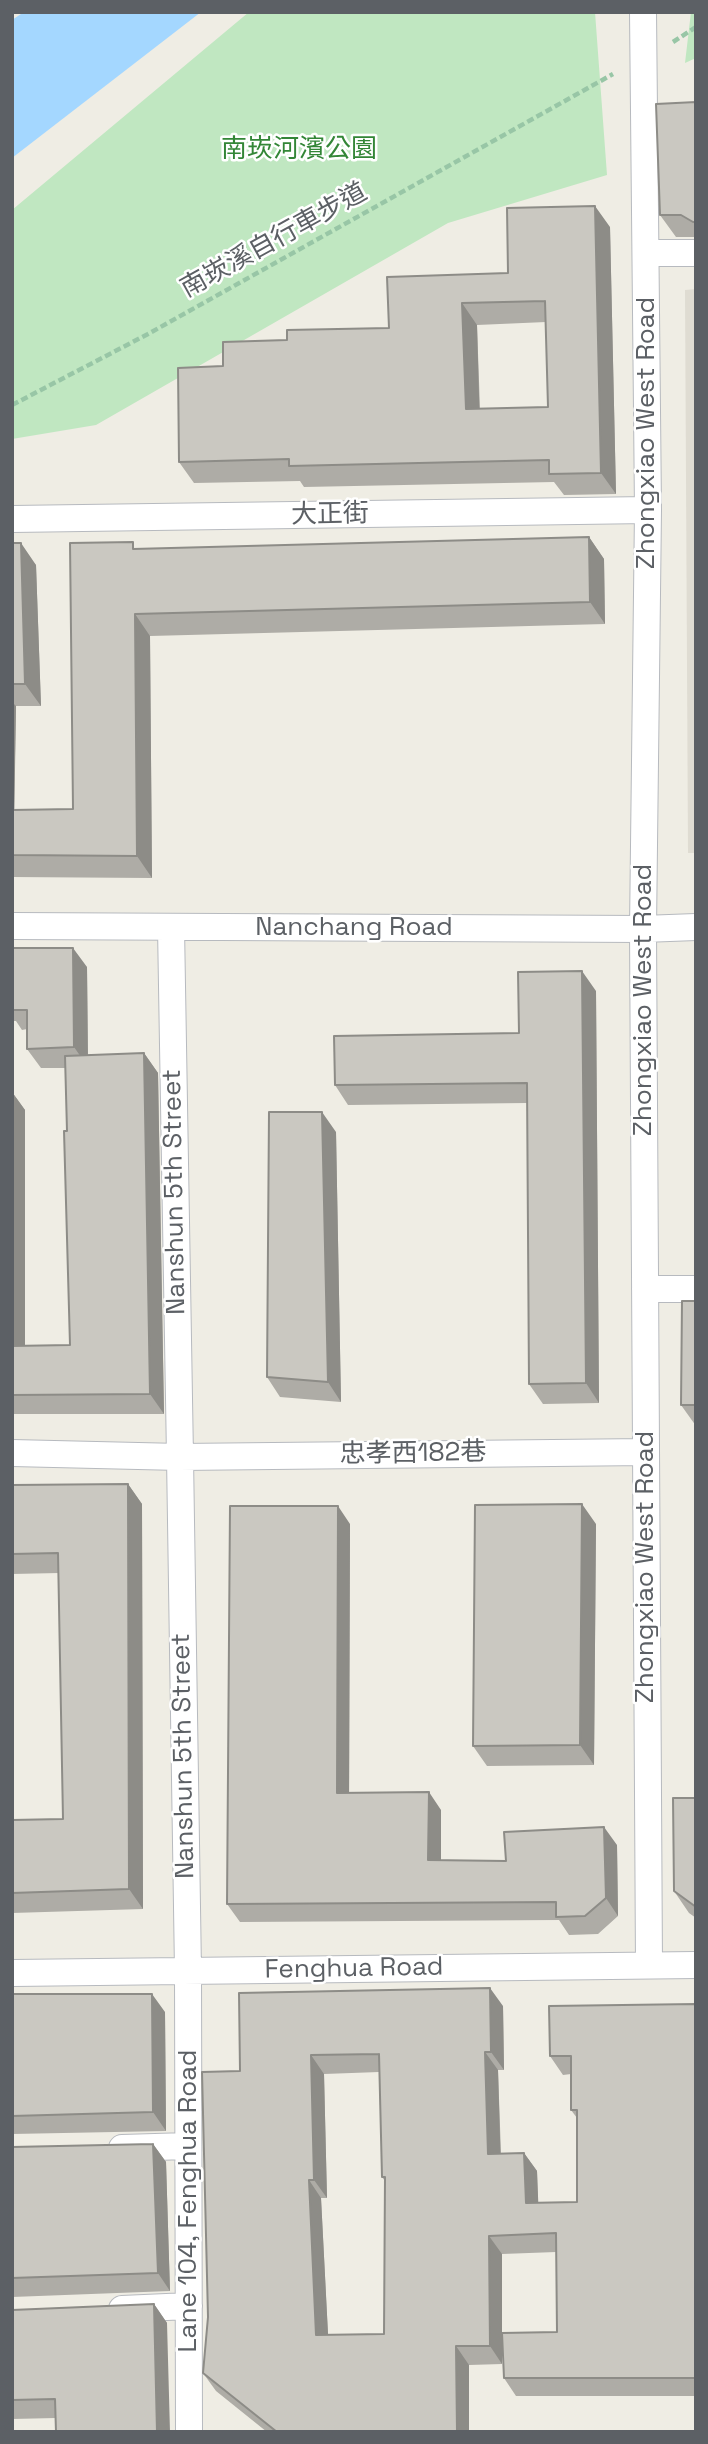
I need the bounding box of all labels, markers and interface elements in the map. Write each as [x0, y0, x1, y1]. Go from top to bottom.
park label: 南崁河濱公園 [221, 134, 377, 166]
street label: 南崁溪自行車步道 [175, 177, 373, 305]
street label: Zhongxiao West Road [631, 297, 663, 569]
street label: 大正街 [291, 499, 369, 531]
street label: Zhongxiao West Road [628, 864, 660, 1136]
street label: Nanchang Road [255, 912, 453, 944]
street label: Nanshun 5th Street [157, 1069, 193, 1315]
street label: Zhongxiao West Road [630, 1431, 662, 1703]
street label: 忠孝西182巷 [339, 1437, 487, 1471]
street label: Nanshun 5th Street [166, 1633, 202, 1879]
street label: Fenghua Road [264, 1952, 444, 1986]
street label: Lane 104, Fenghua Road [173, 2049, 205, 2353]

